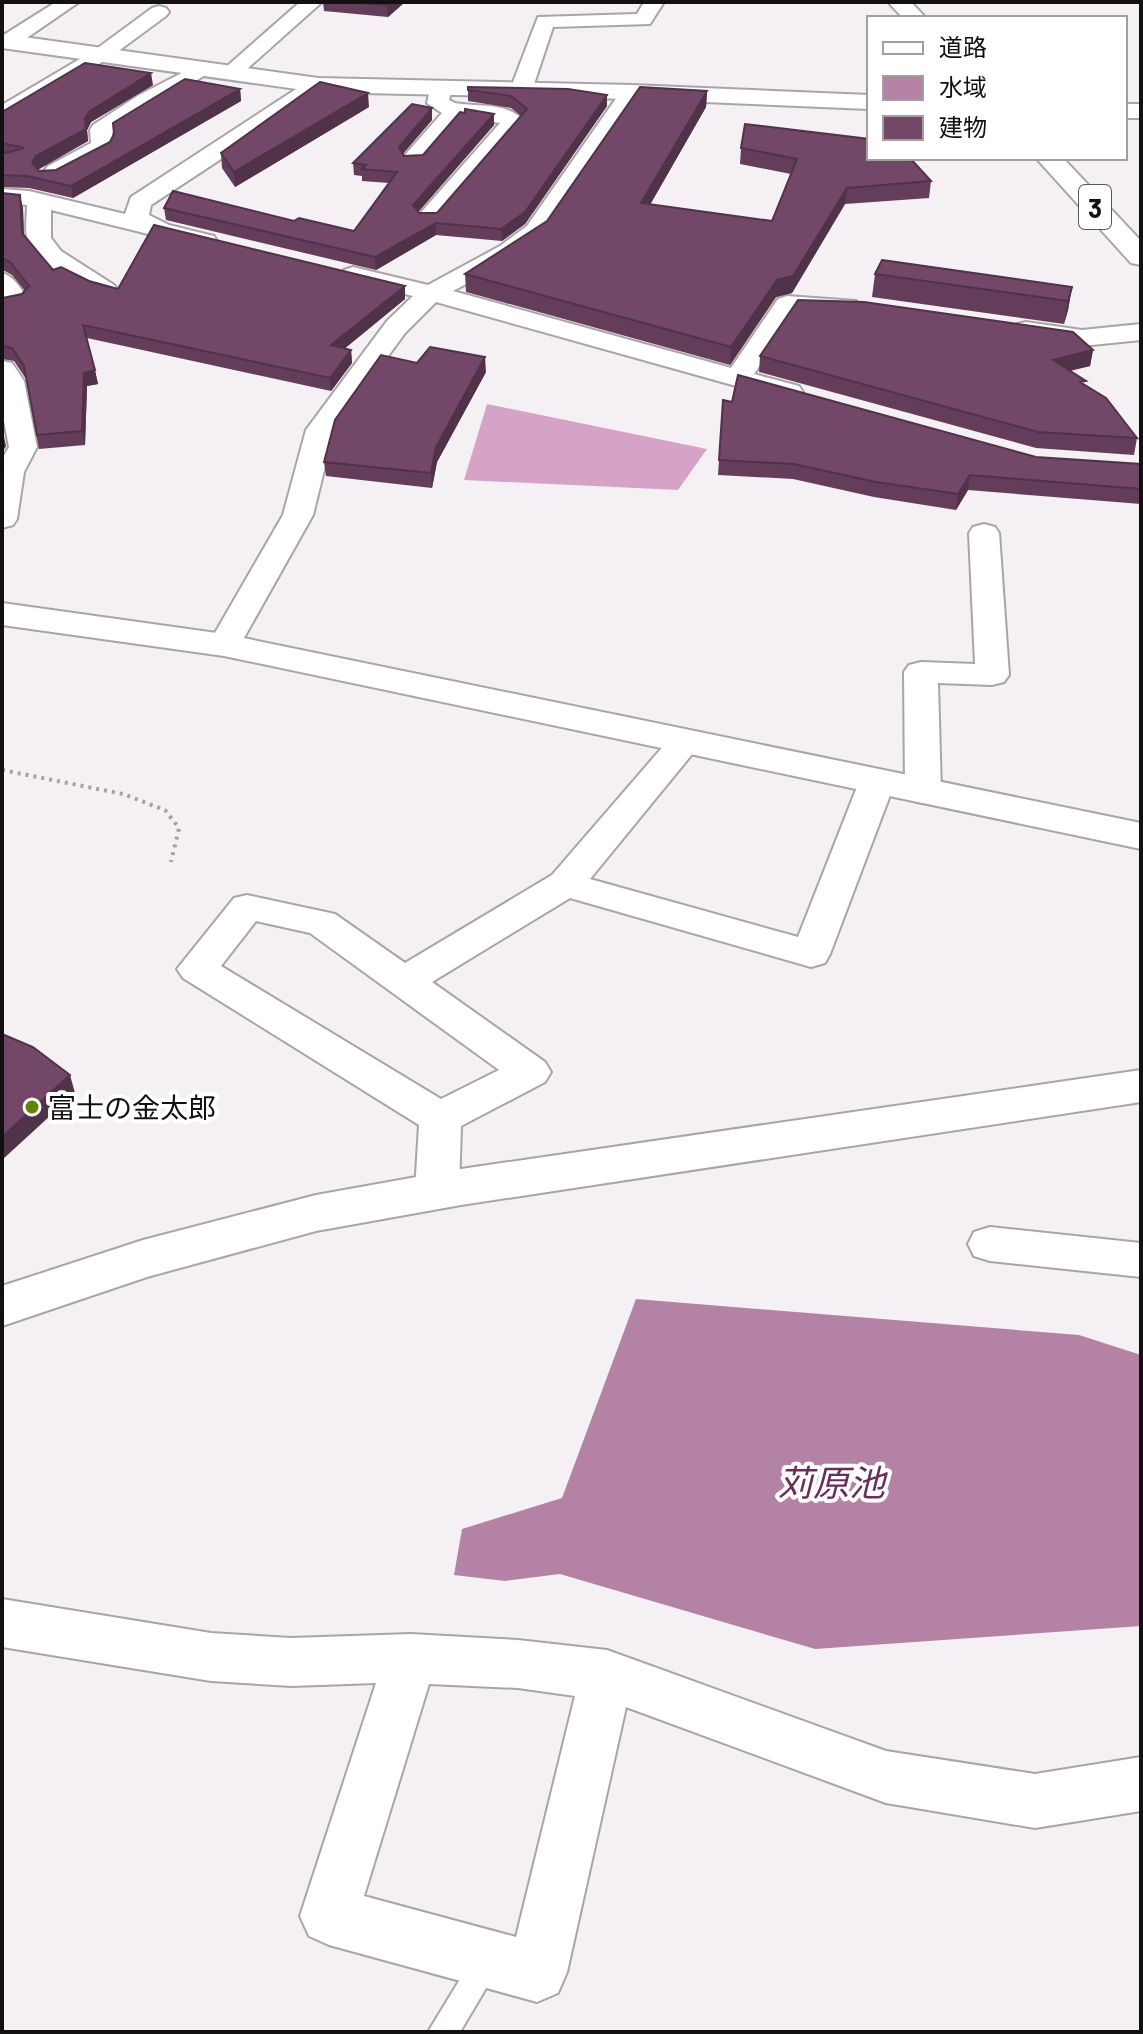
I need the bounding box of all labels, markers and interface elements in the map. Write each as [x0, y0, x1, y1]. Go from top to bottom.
legend [867, 16, 1127, 160]
text: 道路 [939, 32, 987, 61]
text: 水域 [939, 72, 987, 101]
text: 建物 [939, 112, 987, 141]
road number: 3 [1079, 185, 1111, 229]
place label: 富士の金太郎 [48, 1090, 216, 1124]
marker: 富士の金太郎 [23, 1098, 41, 1116]
water label: 苅原池 [777, 1460, 888, 1503]

